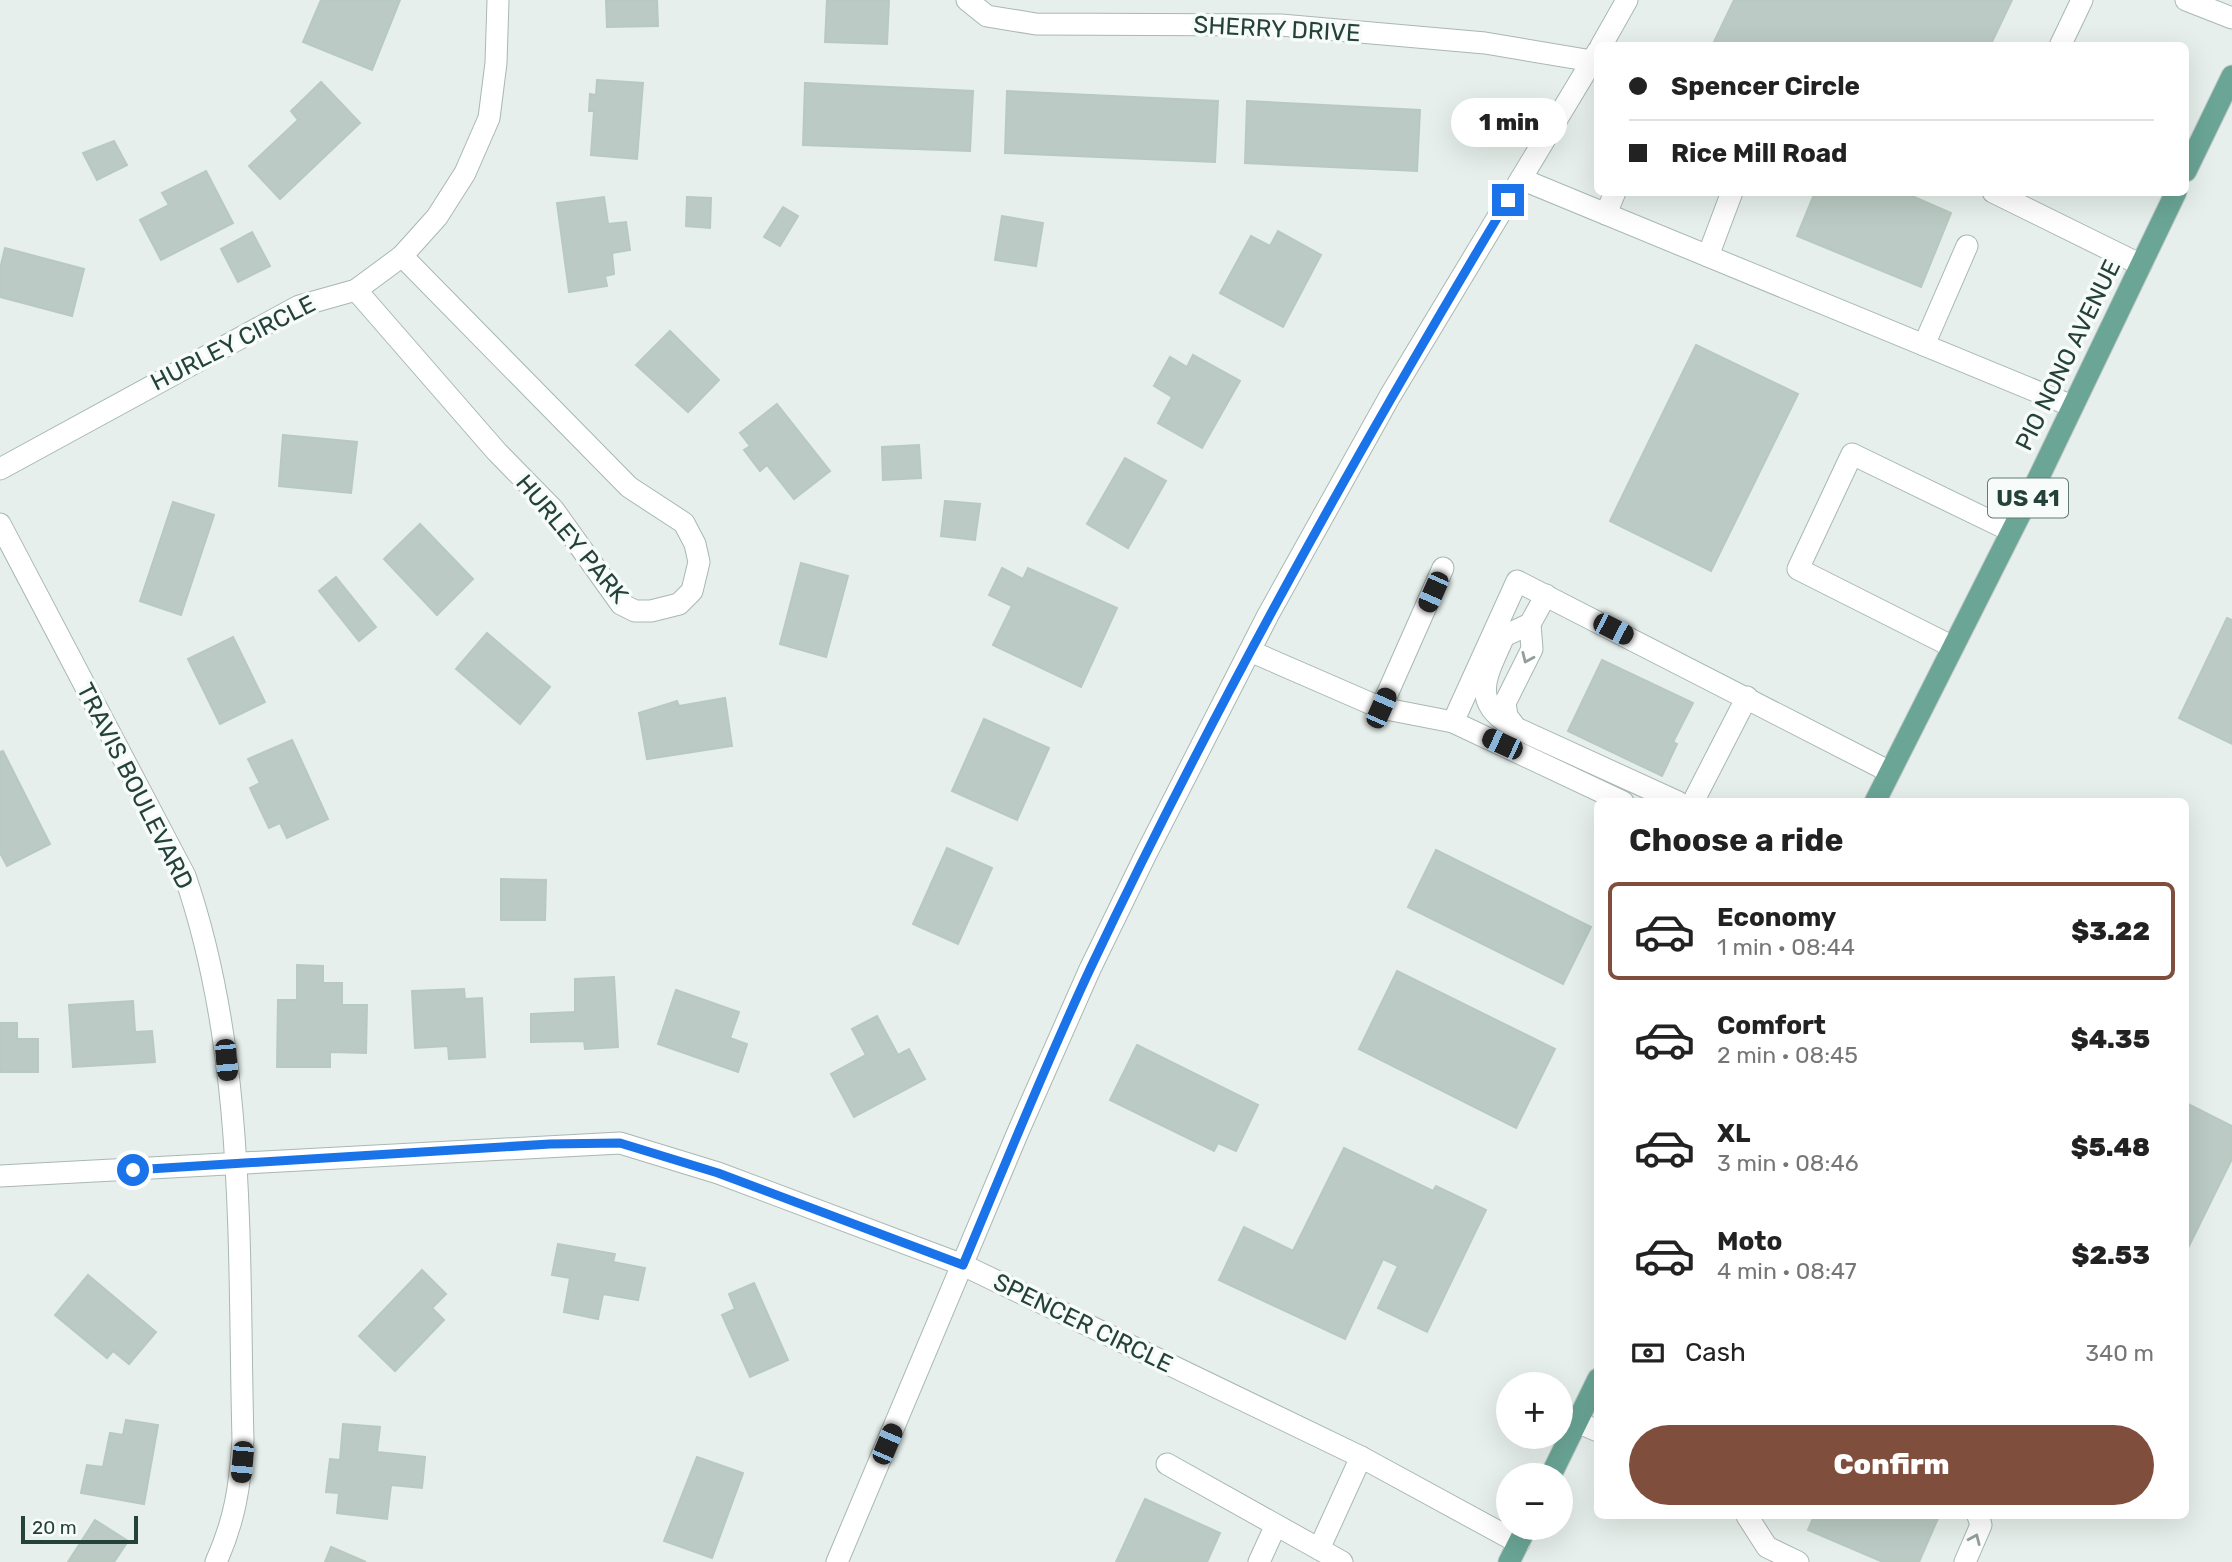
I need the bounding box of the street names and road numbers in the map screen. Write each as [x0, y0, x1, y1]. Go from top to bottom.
street label: SHERRY DRIVE [1193, 11, 1361, 47]
street label: PIO NONO AVENUE [2010, 255, 2126, 455]
street label: HURLEY CIRCLE [146, 290, 320, 396]
street label: HURLEY PARK [510, 469, 634, 609]
road number: US 41 [1988, 478, 2068, 518]
street label: TRAVIS BOULEVARD [71, 678, 199, 894]
street label: SPENCER CIRCLE [989, 1267, 1177, 1379]

